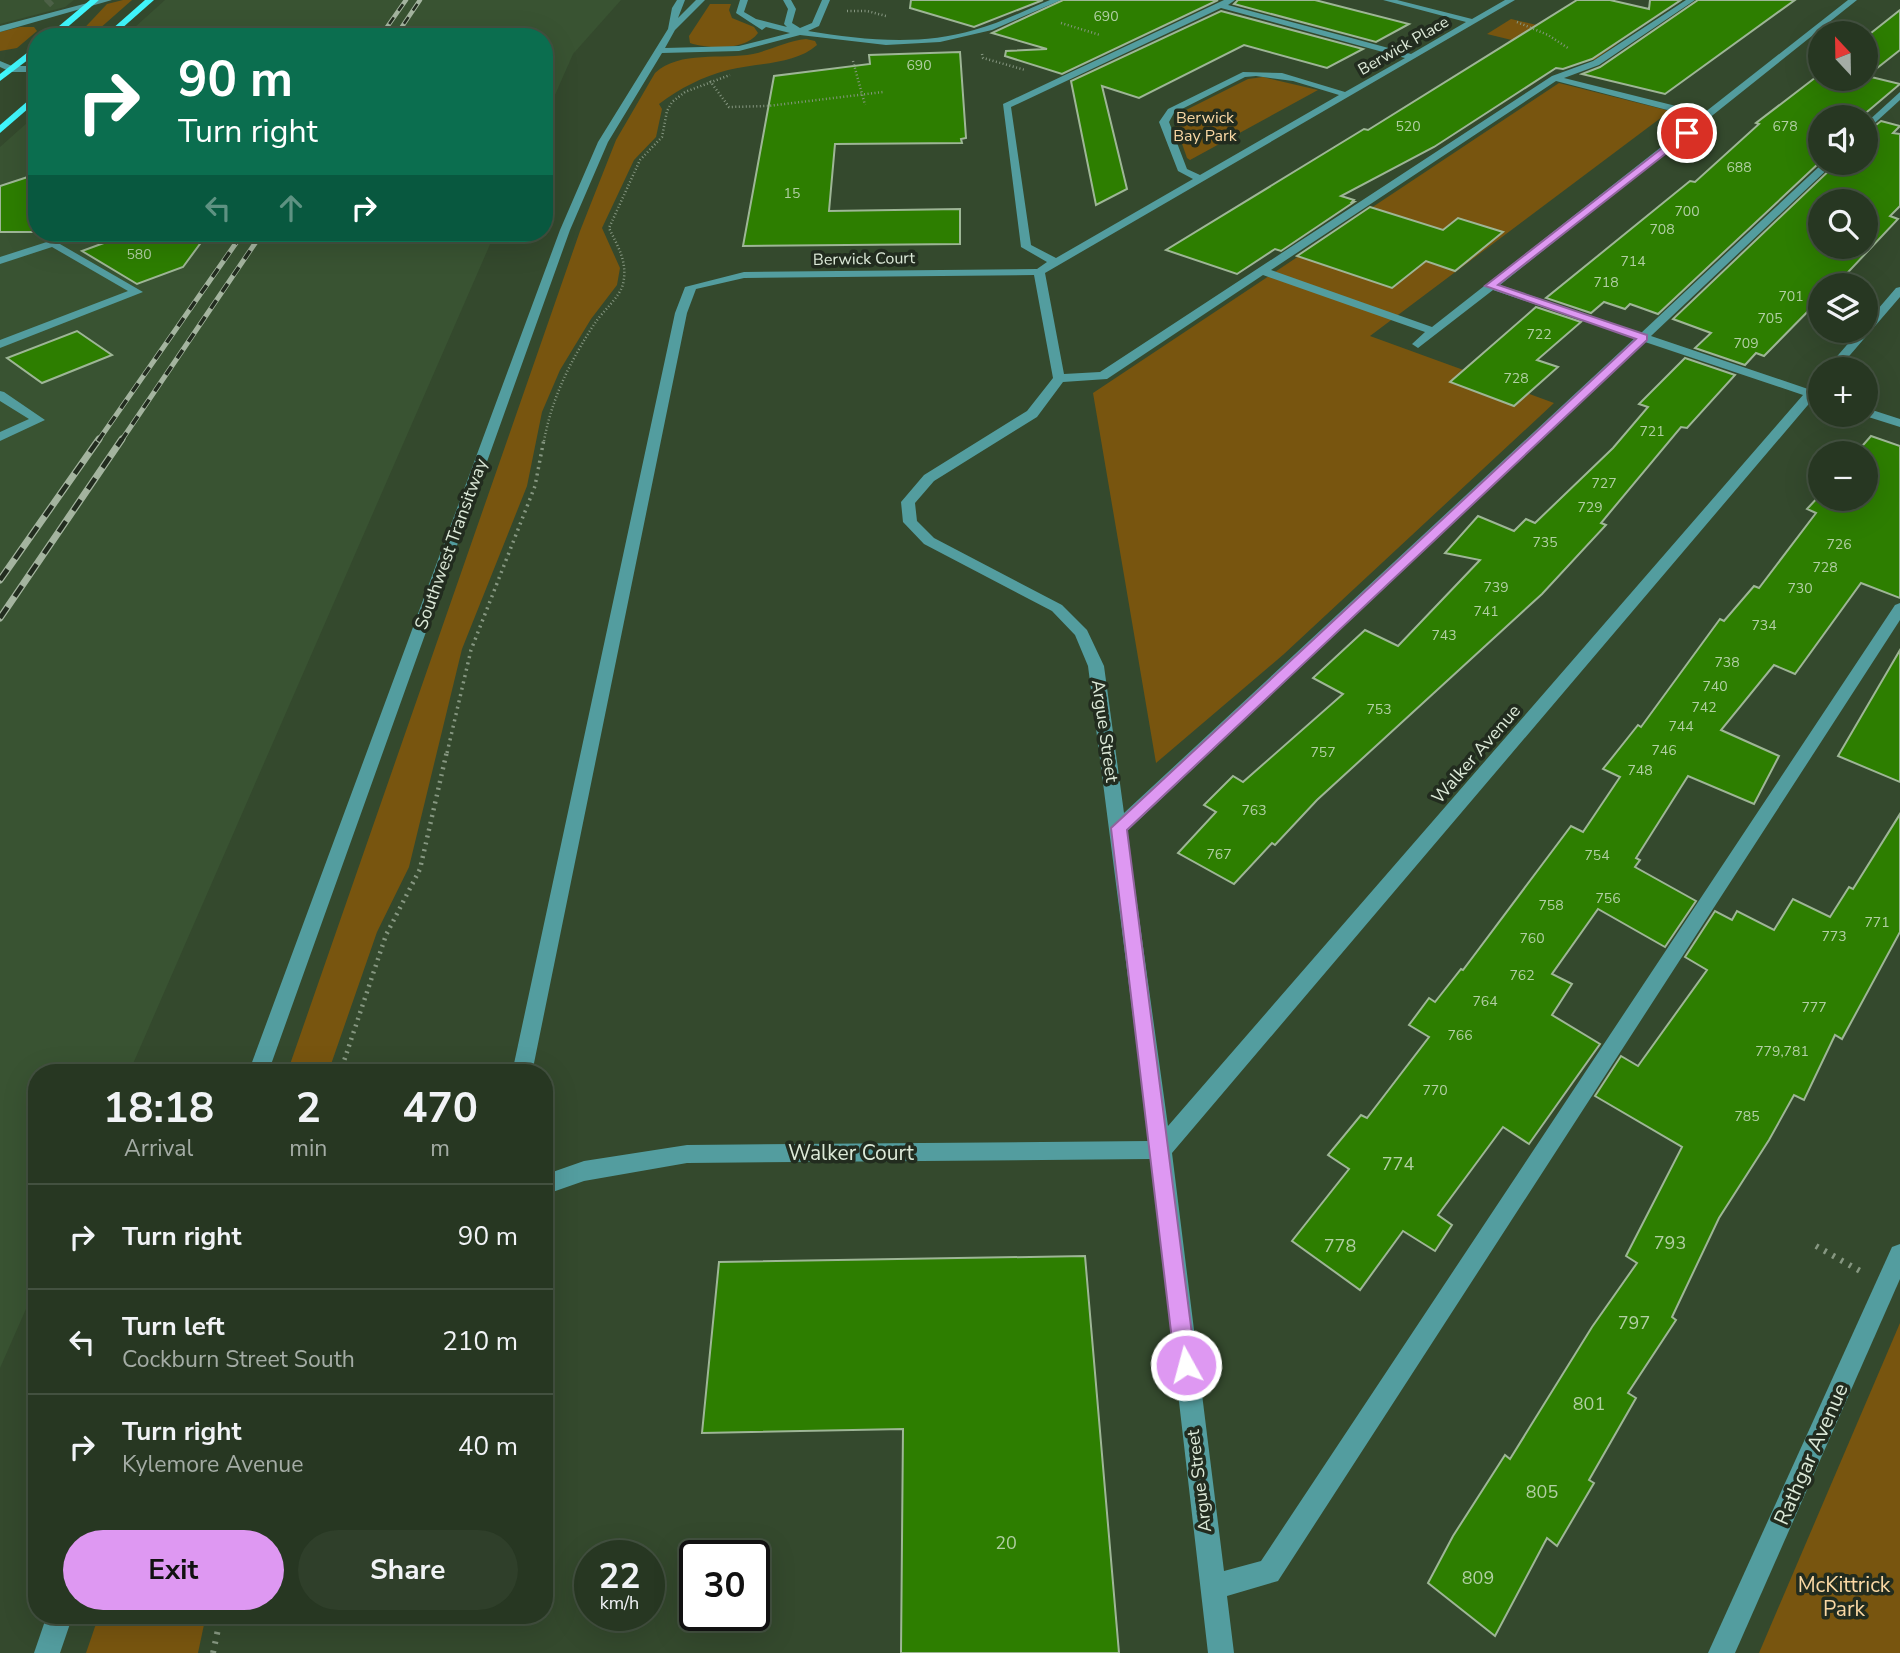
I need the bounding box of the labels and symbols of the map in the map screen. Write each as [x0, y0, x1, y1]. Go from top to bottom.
house number: 690 [1093, 7, 1119, 26]
street label: Berwick Place [1354, 11, 1453, 81]
north arrow [1808, 21, 1878, 91]
house number: 690 [906, 56, 932, 75]
pin [1657, 103, 1717, 163]
park label: Berwick Bay Park [1173, 107, 1238, 147]
house number: 520 [1395, 117, 1421, 136]
house number: 678 [1772, 117, 1798, 136]
house number: 688 [1726, 158, 1752, 177]
house number: 15 [784, 184, 800, 203]
house number: 700 [1674, 202, 1700, 221]
house number: 708 [1649, 220, 1675, 239]
house number: 580 [126, 245, 152, 264]
street label: Berwick Court [813, 247, 916, 271]
house number: 714 [1620, 252, 1646, 271]
house number: 718 [1593, 273, 1619, 292]
house number: 701 [1778, 287, 1804, 306]
house number: 705 [1757, 309, 1783, 328]
house number: 722 [1526, 325, 1552, 344]
house number: 709 [1733, 334, 1759, 353]
house number: 728 [1503, 369, 1529, 388]
house number: 721 [1639, 422, 1665, 441]
street label: Southwest Transitway [409, 455, 493, 633]
house number: 727 [1591, 474, 1617, 493]
house number: 729 [1577, 498, 1603, 517]
house number: 735 [1532, 533, 1558, 552]
house number: 726 [1826, 535, 1852, 554]
house number: 728 [1812, 558, 1838, 577]
house number: 739 [1483, 578, 1509, 597]
house number: 730 [1787, 579, 1813, 598]
house number: 741 [1473, 602, 1499, 621]
house number: 734 [1751, 616, 1777, 635]
house number: 743 [1431, 626, 1457, 645]
house number: 738 [1714, 653, 1740, 672]
house number: 740 [1702, 677, 1728, 696]
street label: Argue Street [1086, 678, 1124, 785]
house number: 742 [1691, 698, 1717, 717]
street label: Walker Avenue [1426, 699, 1526, 809]
house number: 753 [1366, 700, 1392, 719]
house number: 744 [1668, 717, 1694, 736]
house number: 746 [1651, 741, 1677, 760]
house number: 757 [1310, 743, 1336, 762]
house number: 748 [1627, 761, 1653, 780]
house number: 763 [1241, 801, 1267, 820]
house number: 767 [1206, 845, 1232, 864]
house number: 754 [1584, 846, 1610, 865]
house number: 756 [1595, 889, 1621, 908]
house number: 758 [1538, 896, 1564, 915]
house number: 771 [1864, 913, 1890, 932]
house number: 773 [1821, 927, 1847, 946]
house number: 760 [1519, 929, 1545, 948]
house number: 762 [1509, 966, 1535, 985]
house number: 764 [1472, 992, 1498, 1011]
house number: 777 [1801, 998, 1827, 1017]
house number: 766 [1447, 1026, 1473, 1045]
house number: 779,781 [1755, 1042, 1809, 1061]
house number: 770 [1422, 1081, 1448, 1100]
house number: 785 [1734, 1107, 1760, 1126]
street label: Walker Court [788, 1139, 915, 1167]
house number: 774 [1382, 1152, 1414, 1176]
house number: 793 [1654, 1231, 1686, 1255]
house number: 778 [1324, 1234, 1356, 1258]
house number: 797 [1618, 1311, 1650, 1335]
position arrow [1149, 1328, 1223, 1402]
street label: Rathgar Avenue [1767, 1379, 1855, 1529]
house number: 801 [1573, 1392, 1605, 1416]
street label: Argue Street [1181, 1428, 1217, 1534]
house number: 805 [1526, 1480, 1558, 1504]
house number: 20 [995, 1531, 1017, 1555]
speed limit sign: 30 [679, 1540, 770, 1631]
house number: 809 [1462, 1566, 1494, 1590]
park label: McKittrick Park [1798, 1571, 1891, 1623]

